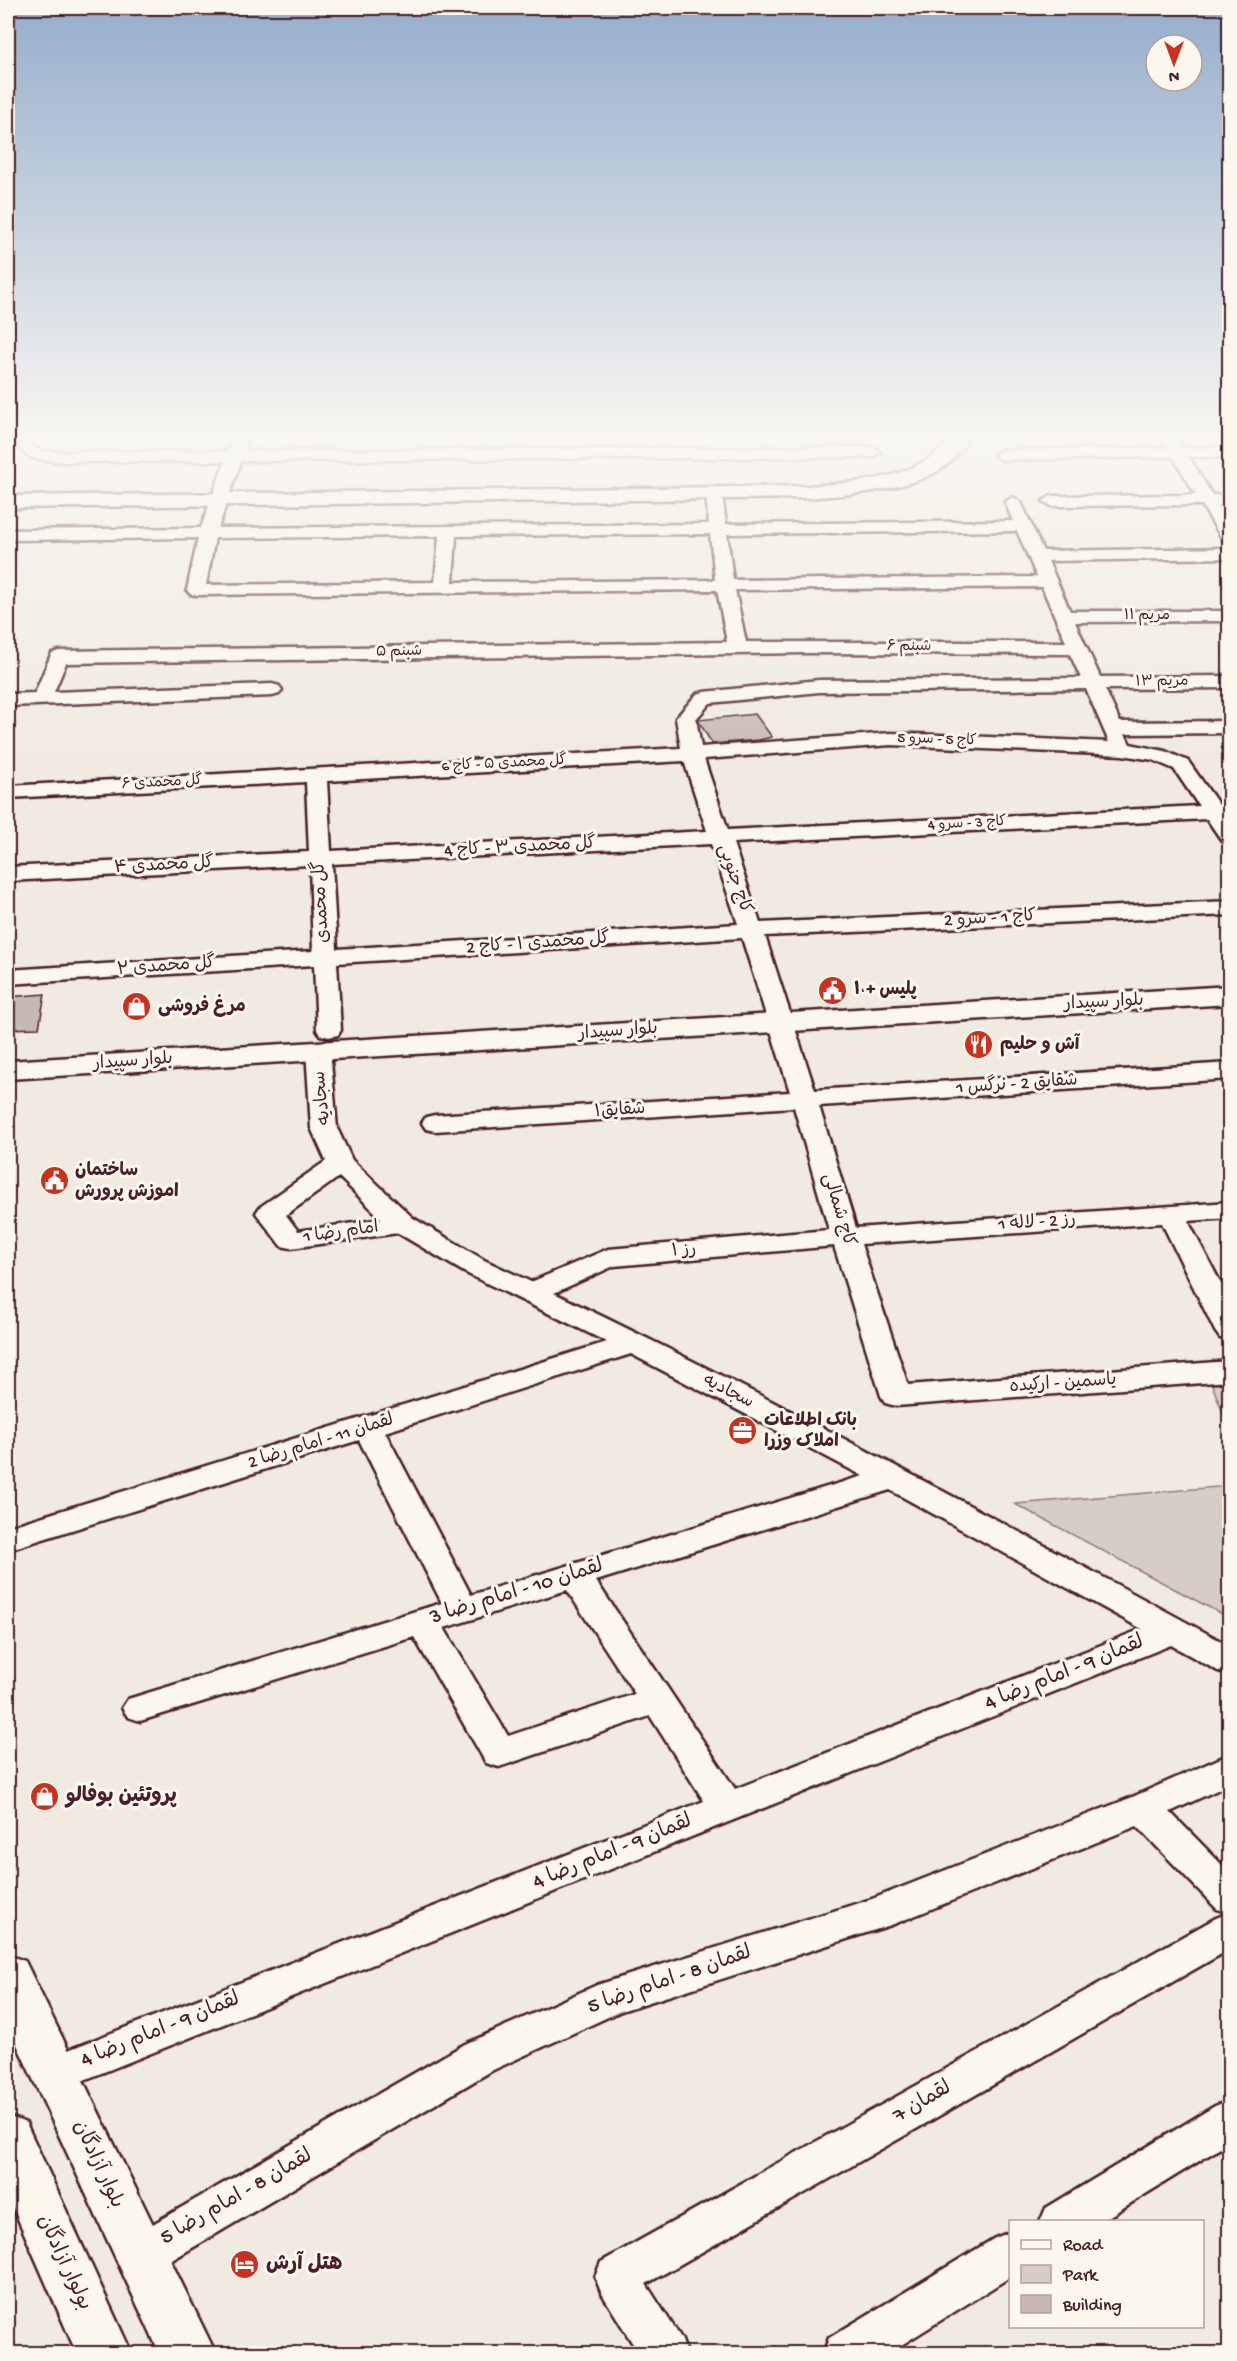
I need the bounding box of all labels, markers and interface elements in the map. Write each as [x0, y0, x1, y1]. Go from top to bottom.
north arrow [1144, 33, 1204, 93]
text: N [1168, 65, 1179, 84]
street label: مریم ۱۱ [1124, 607, 1170, 626]
street label: شبنم ۶ [887, 638, 931, 657]
street label: شبنم ۵ [376, 643, 422, 662]
street label: مریم ۱۳ [1135, 673, 1189, 692]
street label: کاج 5 - سرو 5 [897, 730, 977, 750]
street label: گل محمدی ۵ - کاج 6 [441, 750, 567, 776]
street label: گل محمدی ۶ [121, 770, 203, 794]
street label: کاج 3 - سرو 4 [927, 813, 1007, 835]
street label: گل محمدی ۳ - کاج 4 [444, 832, 597, 862]
street label: کاج جنوبی [712, 842, 756, 917]
street label: گل محمدی ۴ [114, 851, 215, 879]
street label: گل محمدی [307, 860, 335, 944]
street label: کاج 1 - سرو 2 [943, 906, 1037, 932]
street label: گل محمدی ۱ - کاج 2 [465, 926, 611, 959]
street label: گل محمدی ۲ [116, 951, 216, 981]
public building icon: پلیس +۱۰ [817, 974, 849, 1006]
place label: پلیس +۱۰ [854, 980, 917, 1001]
street label: بلوار سپیدار [1062, 990, 1144, 1016]
shop icon: مرغ فروشی [121, 991, 153, 1023]
place label: مرغ فروشی [158, 994, 246, 1018]
street label: بلوار سپیدار [575, 1019, 659, 1045]
restaurant icon: آش و حلیم [963, 1029, 995, 1061]
place label: آش و حلیم [1000, 1033, 1081, 1057]
street label: بلوار سپیدار [90, 1049, 174, 1075]
street label: شقایق 2 - نرگس 1 [954, 1068, 1079, 1100]
street label: سجادیه [310, 1070, 336, 1126]
street label: شقایق۱ [594, 1099, 646, 1123]
place label: ساختمان اموزش پرورش [75, 1161, 179, 1203]
public building icon: ساختمان اموزش پرورش [38, 1165, 70, 1197]
street label: کاج شمالی [817, 1171, 859, 1249]
street label: رز 2 - لاله 1 [996, 1210, 1077, 1236]
street label: امام رضا 1 [301, 1217, 380, 1250]
street label: رز ۱ [671, 1239, 697, 1263]
street label: سجادیه [699, 1370, 757, 1414]
street label: یاسمین - ارکیده [1009, 1370, 1117, 1398]
street label: لقمان 11 - امام رضا 2 [246, 1410, 397, 1475]
place label: بانک اطلاعات املاک وزرا [764, 1411, 857, 1453]
office icon: بانک اطلاعات املاک وزرا [727, 1415, 759, 1447]
street label: لقمان 10 - امام رضا 3 [426, 1555, 607, 1632]
street label: لقمان 9 - امام رضا 4 [982, 1631, 1148, 1717]
shop icon: پروتئین بوفالو [29, 1781, 61, 1813]
place label: پروتئین بوفالو [64, 1782, 177, 1810]
street label: لقمان 9 - امام رضا 4 [530, 1810, 696, 1896]
street label: لقمان 8 - امام رضا 5 [585, 1941, 755, 2021]
street label: لقمان 9 - امام رضا 4 [78, 1988, 244, 2074]
street label: لقمان 7 [889, 2076, 957, 2130]
street label: بلوار آزادگان [66, 2116, 131, 2213]
street label: لقمان 8 - امام رضا 5 [157, 2144, 317, 2252]
street label: بولوار آزادگان [30, 2210, 99, 2315]
legend [1009, 2220, 1204, 2328]
text: Road [1063, 2236, 1104, 2257]
hotel icon: هتل آرش [229, 2249, 261, 2281]
place label: هتل آرش [266, 2250, 343, 2278]
text: Park [1062, 2266, 1099, 2287]
text: Building [1062, 2296, 1122, 2317]

